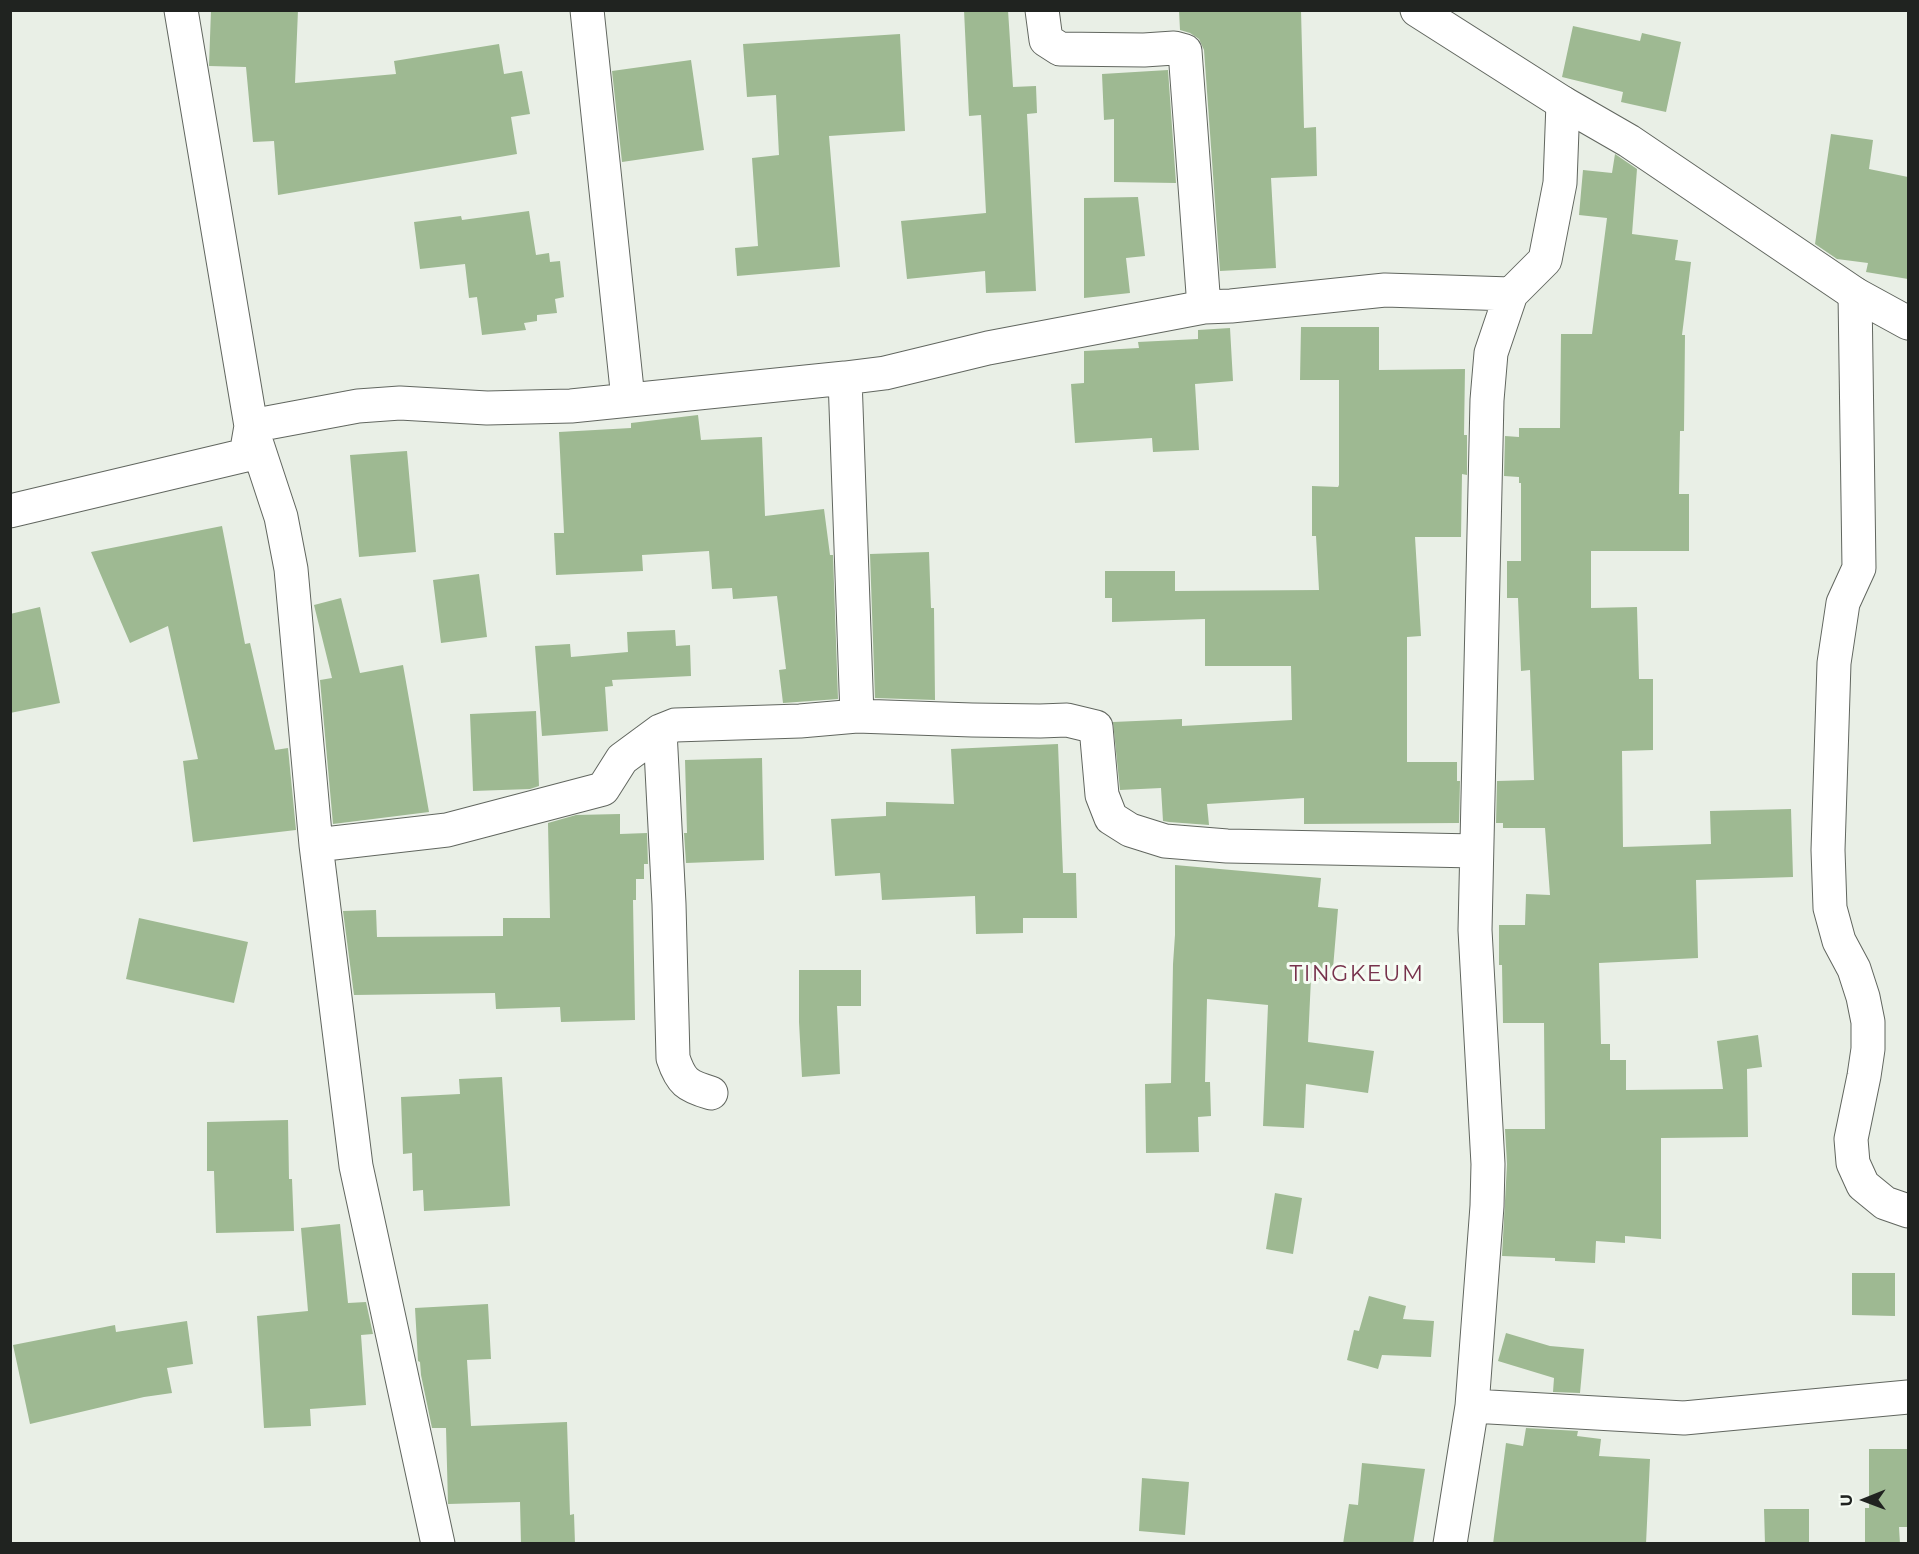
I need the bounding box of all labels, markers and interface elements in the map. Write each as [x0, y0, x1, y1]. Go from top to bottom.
district label: TINGKEUM [1290, 962, 1424, 988]
north arrow [1835, 1470, 1895, 1530]
text: U [1837, 1494, 1856, 1507]

